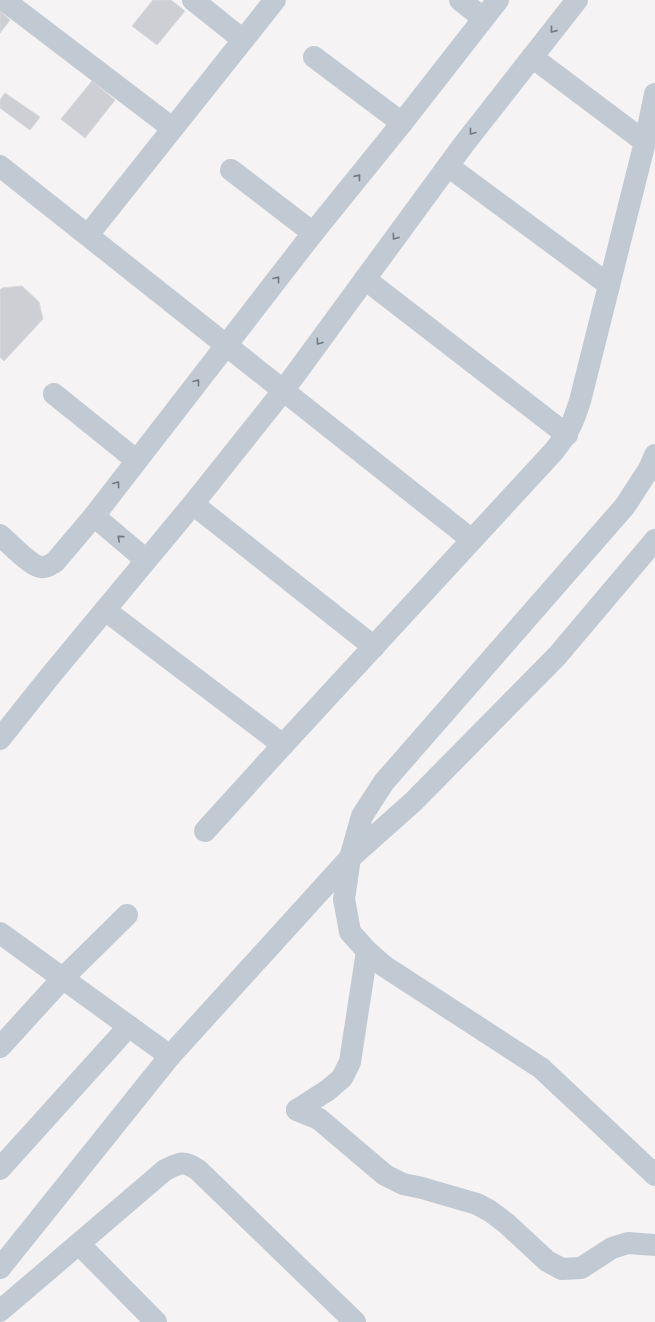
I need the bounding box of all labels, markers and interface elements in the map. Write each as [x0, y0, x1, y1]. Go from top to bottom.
one-way arrow [551, 26, 558, 33]
one-way arrow [470, 128, 477, 135]
one-way arrow [353, 175, 360, 182]
one-way arrow [393, 233, 400, 240]
one-way arrow [272, 277, 279, 284]
one-way arrow [316, 338, 323, 345]
one-way arrow [192, 379, 199, 386]
one-way arrow [112, 482, 119, 489]
one-way arrow [117, 535, 125, 542]

